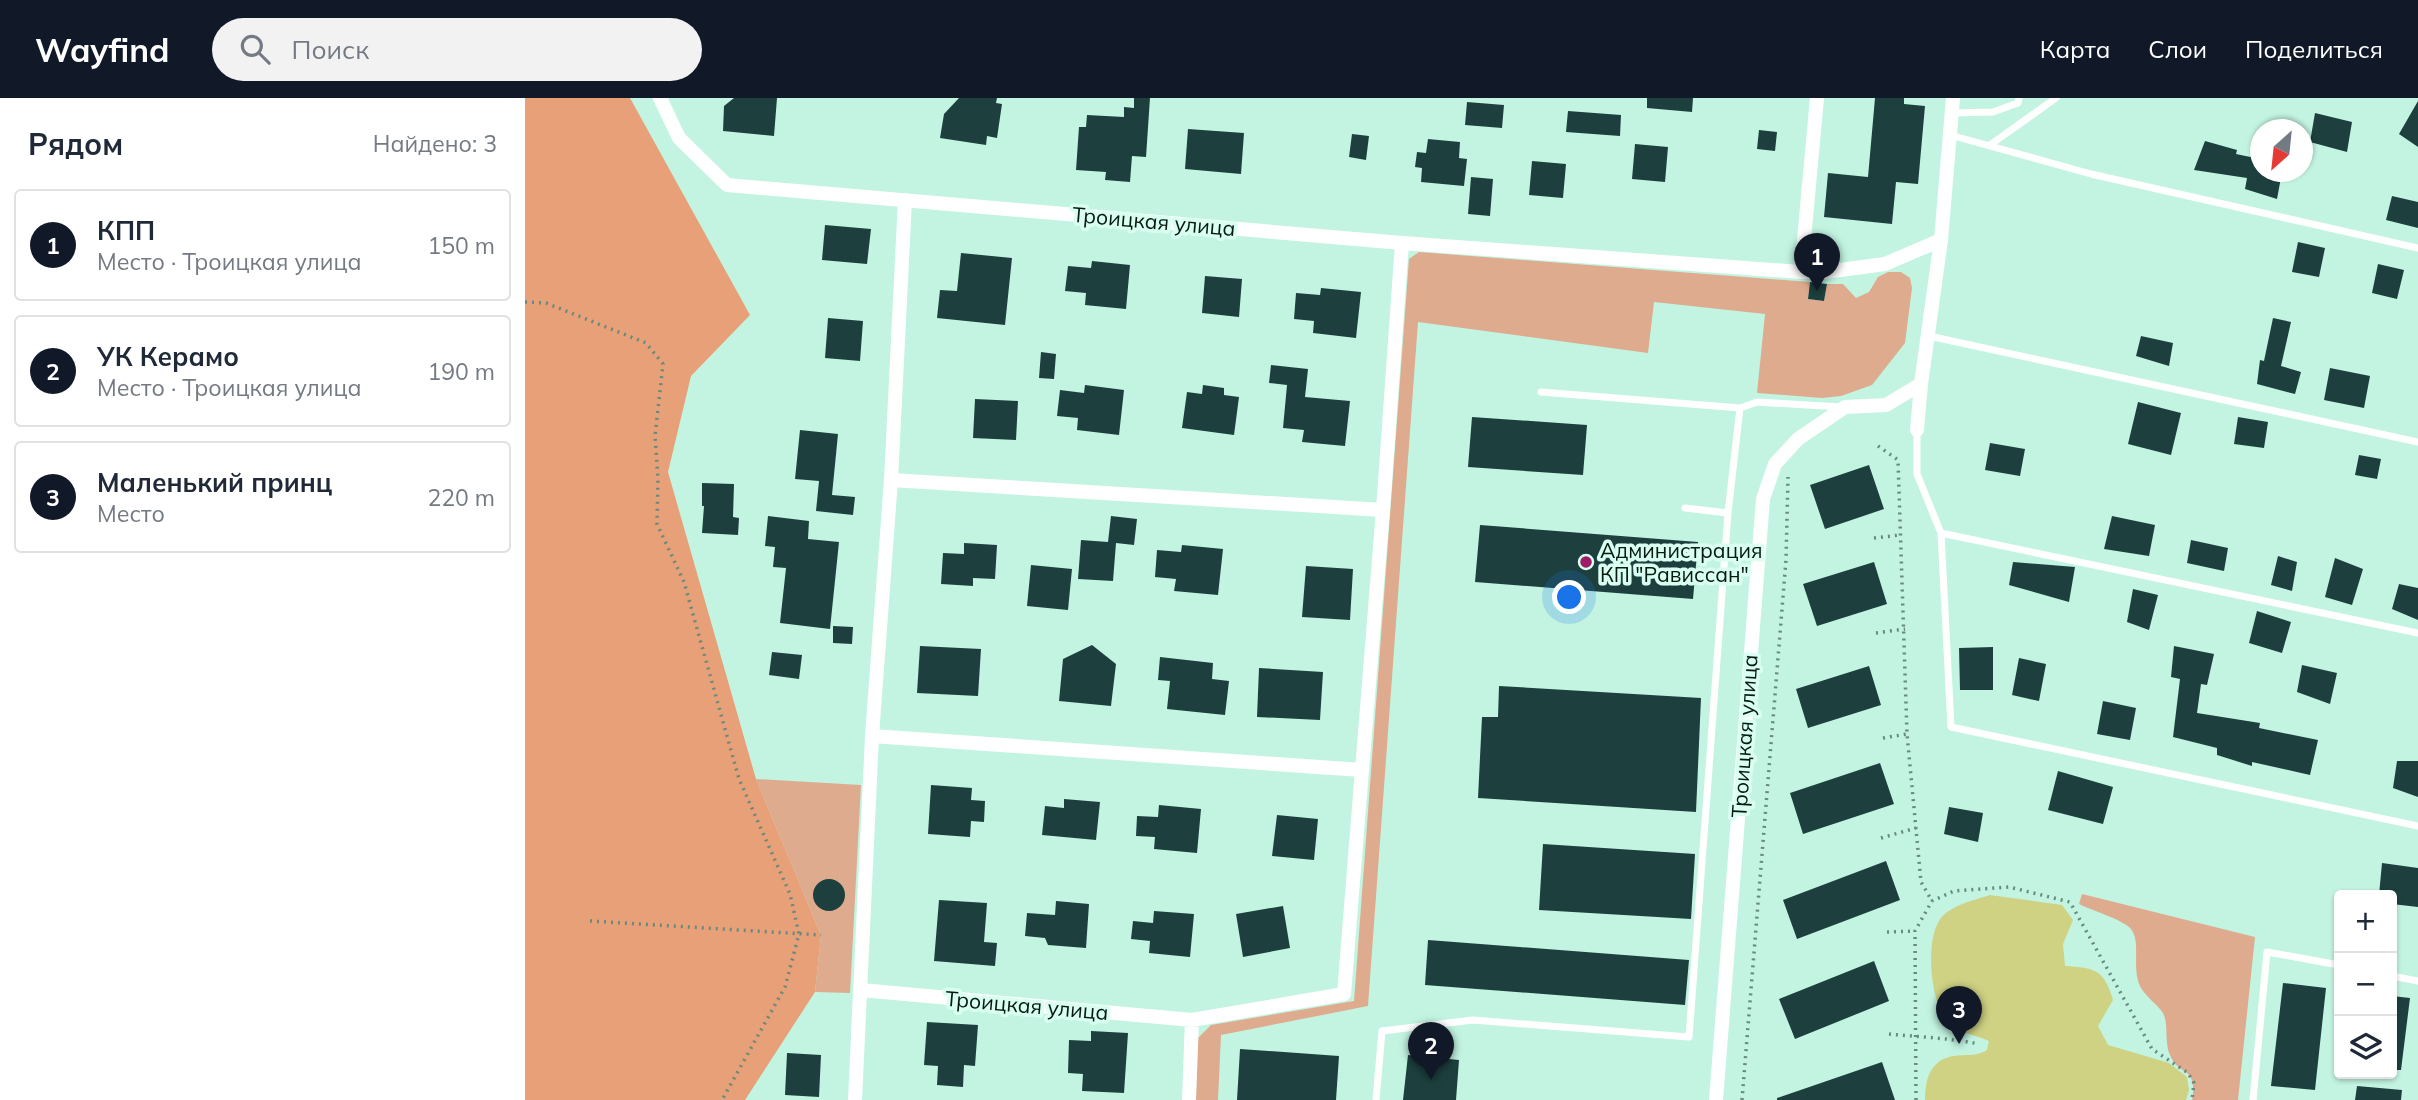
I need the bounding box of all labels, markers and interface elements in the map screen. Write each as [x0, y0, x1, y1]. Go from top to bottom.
search box [212, 18, 702, 81]
text: Wayfind [35, 29, 170, 70]
icon: search [236, 30, 274, 68]
text: Поиск [292, 33, 369, 66]
text: Карта [2040, 34, 2110, 64]
text: Слои [2148, 34, 2207, 64]
text: Поделиться [2245, 34, 2383, 64]
north arrow [2250, 119, 2313, 182]
text: Рядом [28, 125, 123, 163]
text: Найдено: 3 [373, 129, 497, 158]
street label: Троицкая улица [1071, 201, 1237, 241]
text: КПП [97, 214, 155, 247]
text: 1 [46, 231, 60, 260]
text: 150 m [427, 231, 495, 260]
pin: 1 [1794, 233, 1840, 291]
text: Место · Троицкая улица [97, 247, 362, 276]
text: УК Керамо [97, 340, 239, 373]
text: 2 [46, 357, 60, 386]
text: 190 m [427, 357, 495, 386]
text: Место · Троицкая улица [97, 373, 362, 402]
text: Маленький принц [97, 466, 332, 499]
text: 3 [46, 483, 60, 512]
text: 220 m [427, 483, 495, 512]
text: Место [97, 499, 165, 528]
place label: Администрация КП "Рависсан" [1600, 537, 1763, 587]
marker: Администрация КП "Рависсан" [1578, 554, 1594, 570]
your location [1552, 580, 1586, 614]
street label: Троицкая улица [1725, 653, 1763, 819]
map controls [2334, 890, 2397, 1079]
button: + [2334, 890, 2397, 953]
button: − [2334, 953, 2397, 1016]
street label: Троицкая улица [944, 985, 1110, 1025]
pin: 3 [1936, 986, 1982, 1044]
button: layers [2334, 1016, 2397, 1079]
pin: 2 [1408, 1022, 1454, 1080]

